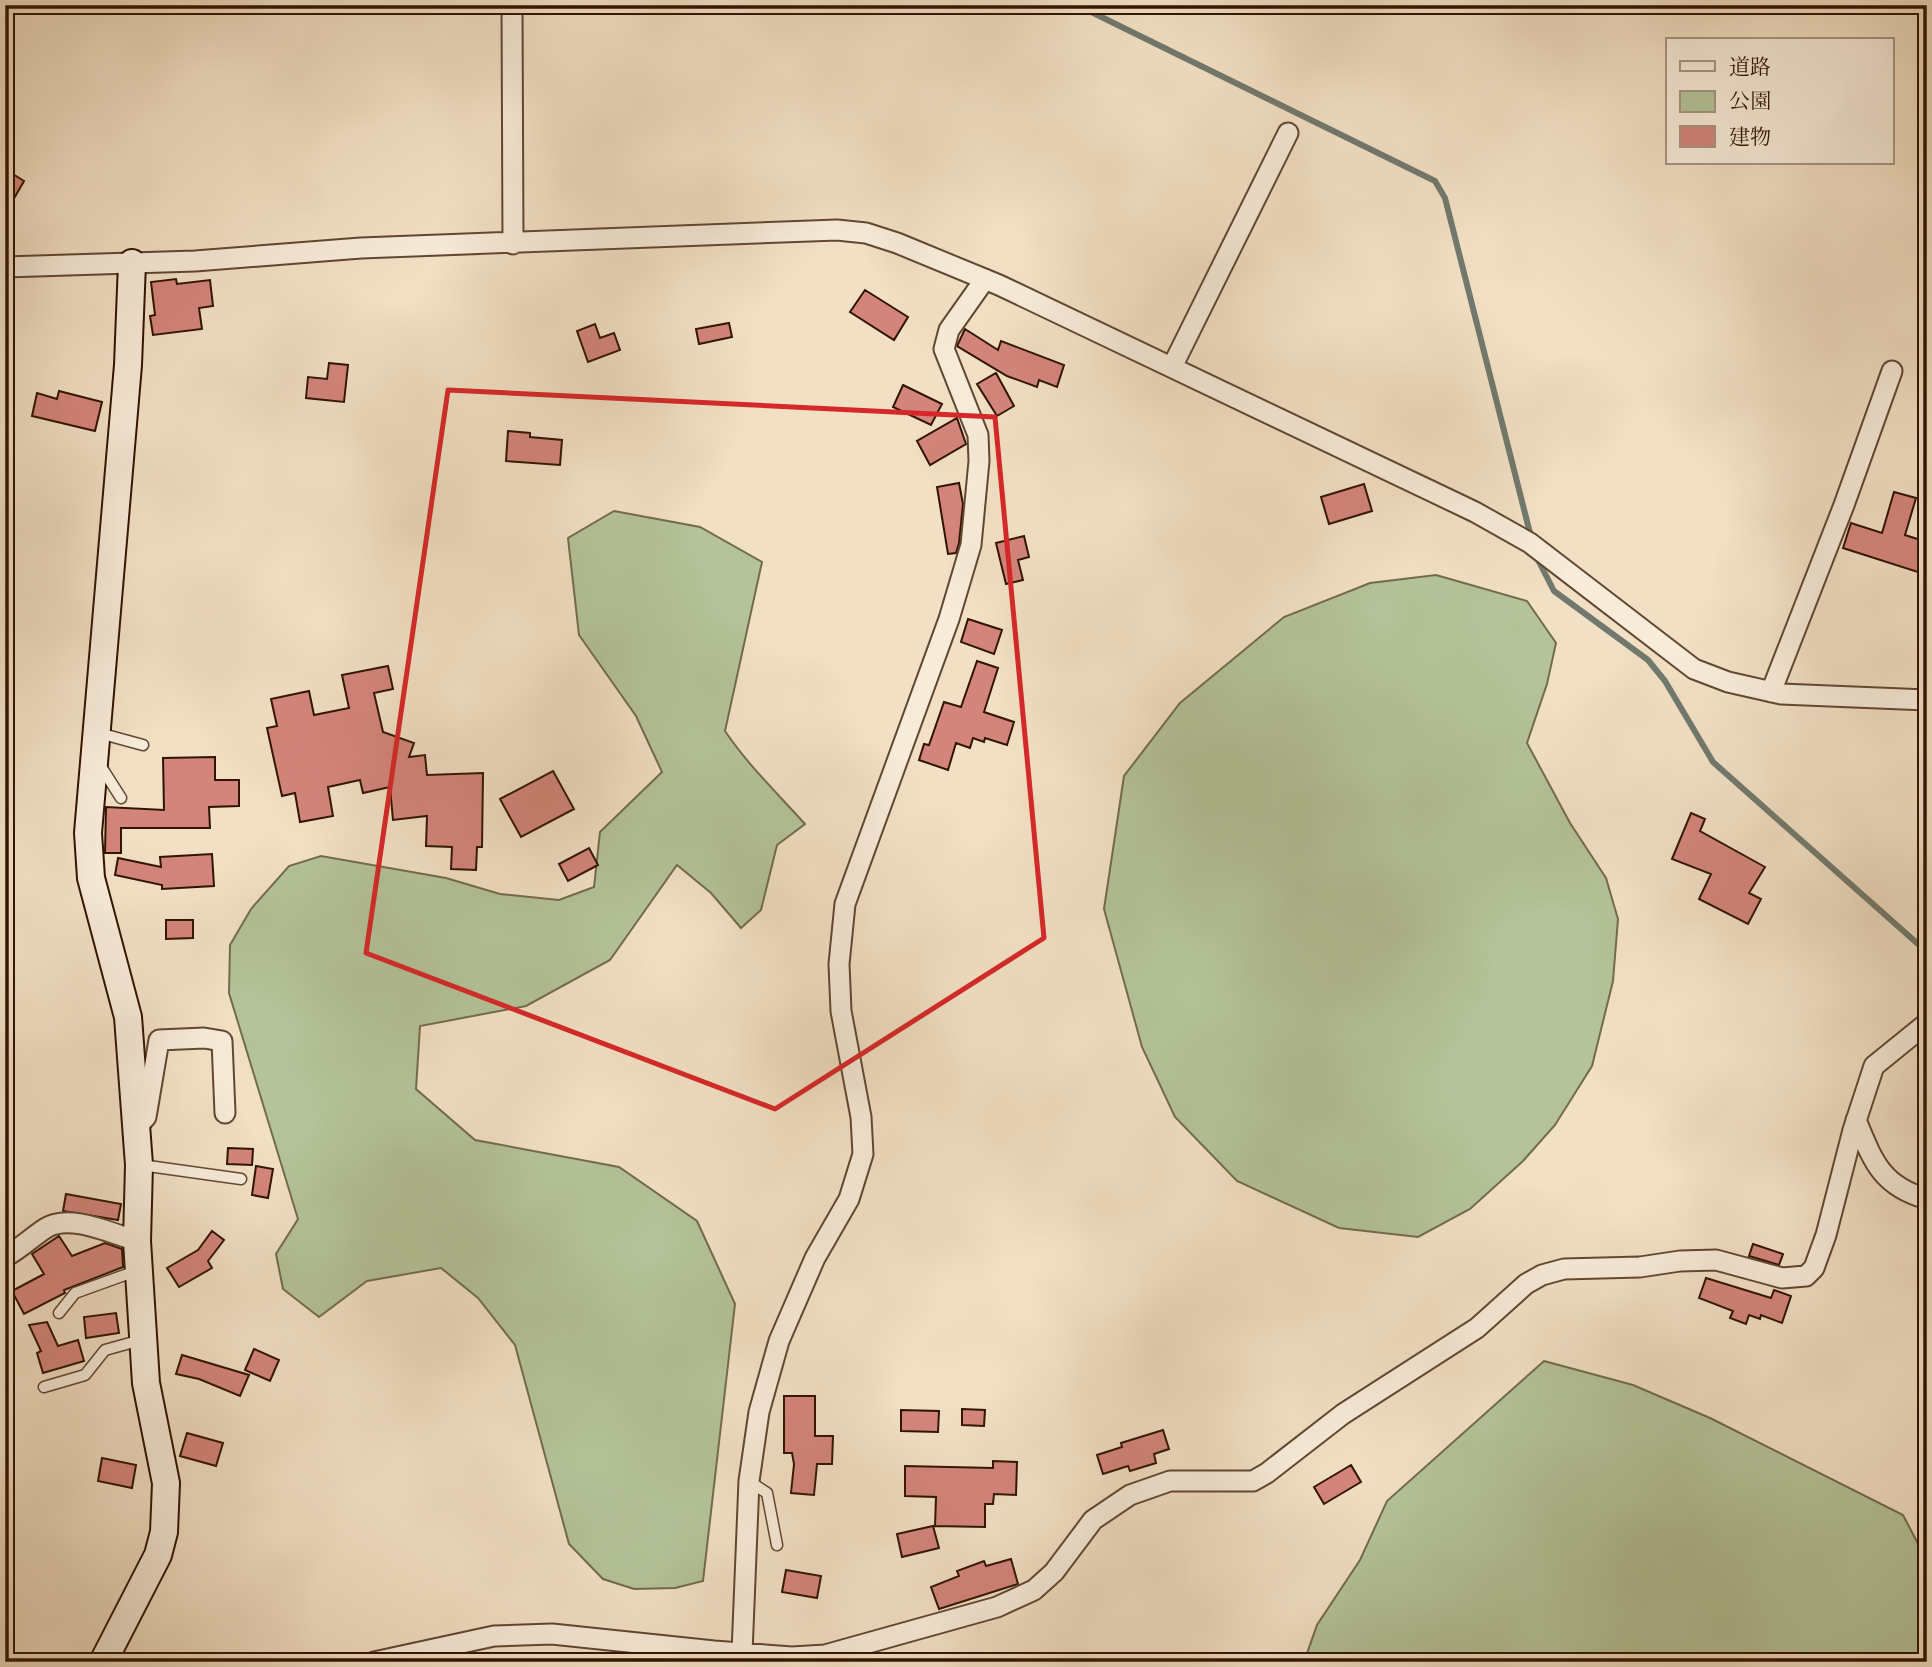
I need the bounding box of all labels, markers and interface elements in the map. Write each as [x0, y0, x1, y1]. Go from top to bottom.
legend [1666, 38, 1894, 164]
text: 道路 [1729, 55, 1771, 81]
text: 公園 [1729, 89, 1771, 115]
text: 建物 [1729, 125, 1771, 151]

